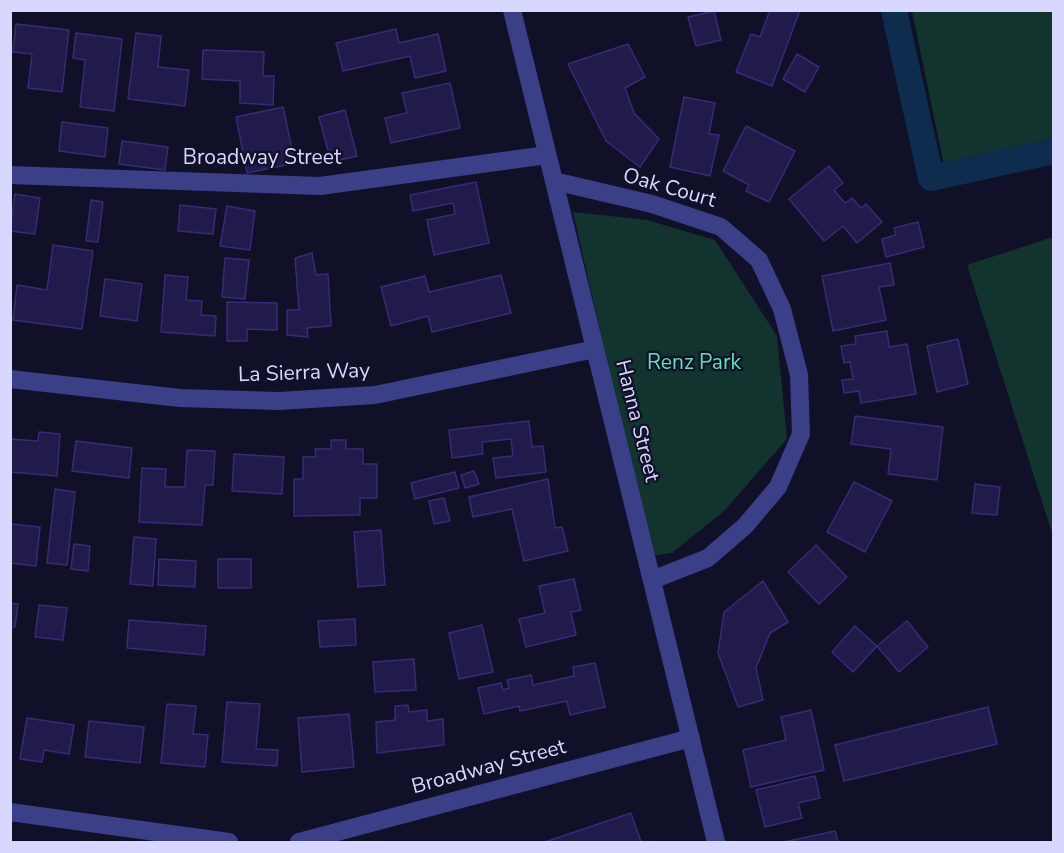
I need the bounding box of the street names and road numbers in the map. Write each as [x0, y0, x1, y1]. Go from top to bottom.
street label: Broadway Street [183, 146, 341, 172]
street label: Oak Court [620, 164, 718, 214]
street label: Hanna Street [609, 357, 663, 485]
street label: La Sierra Way [238, 359, 370, 389]
street label: Broadway Street [409, 735, 569, 801]

